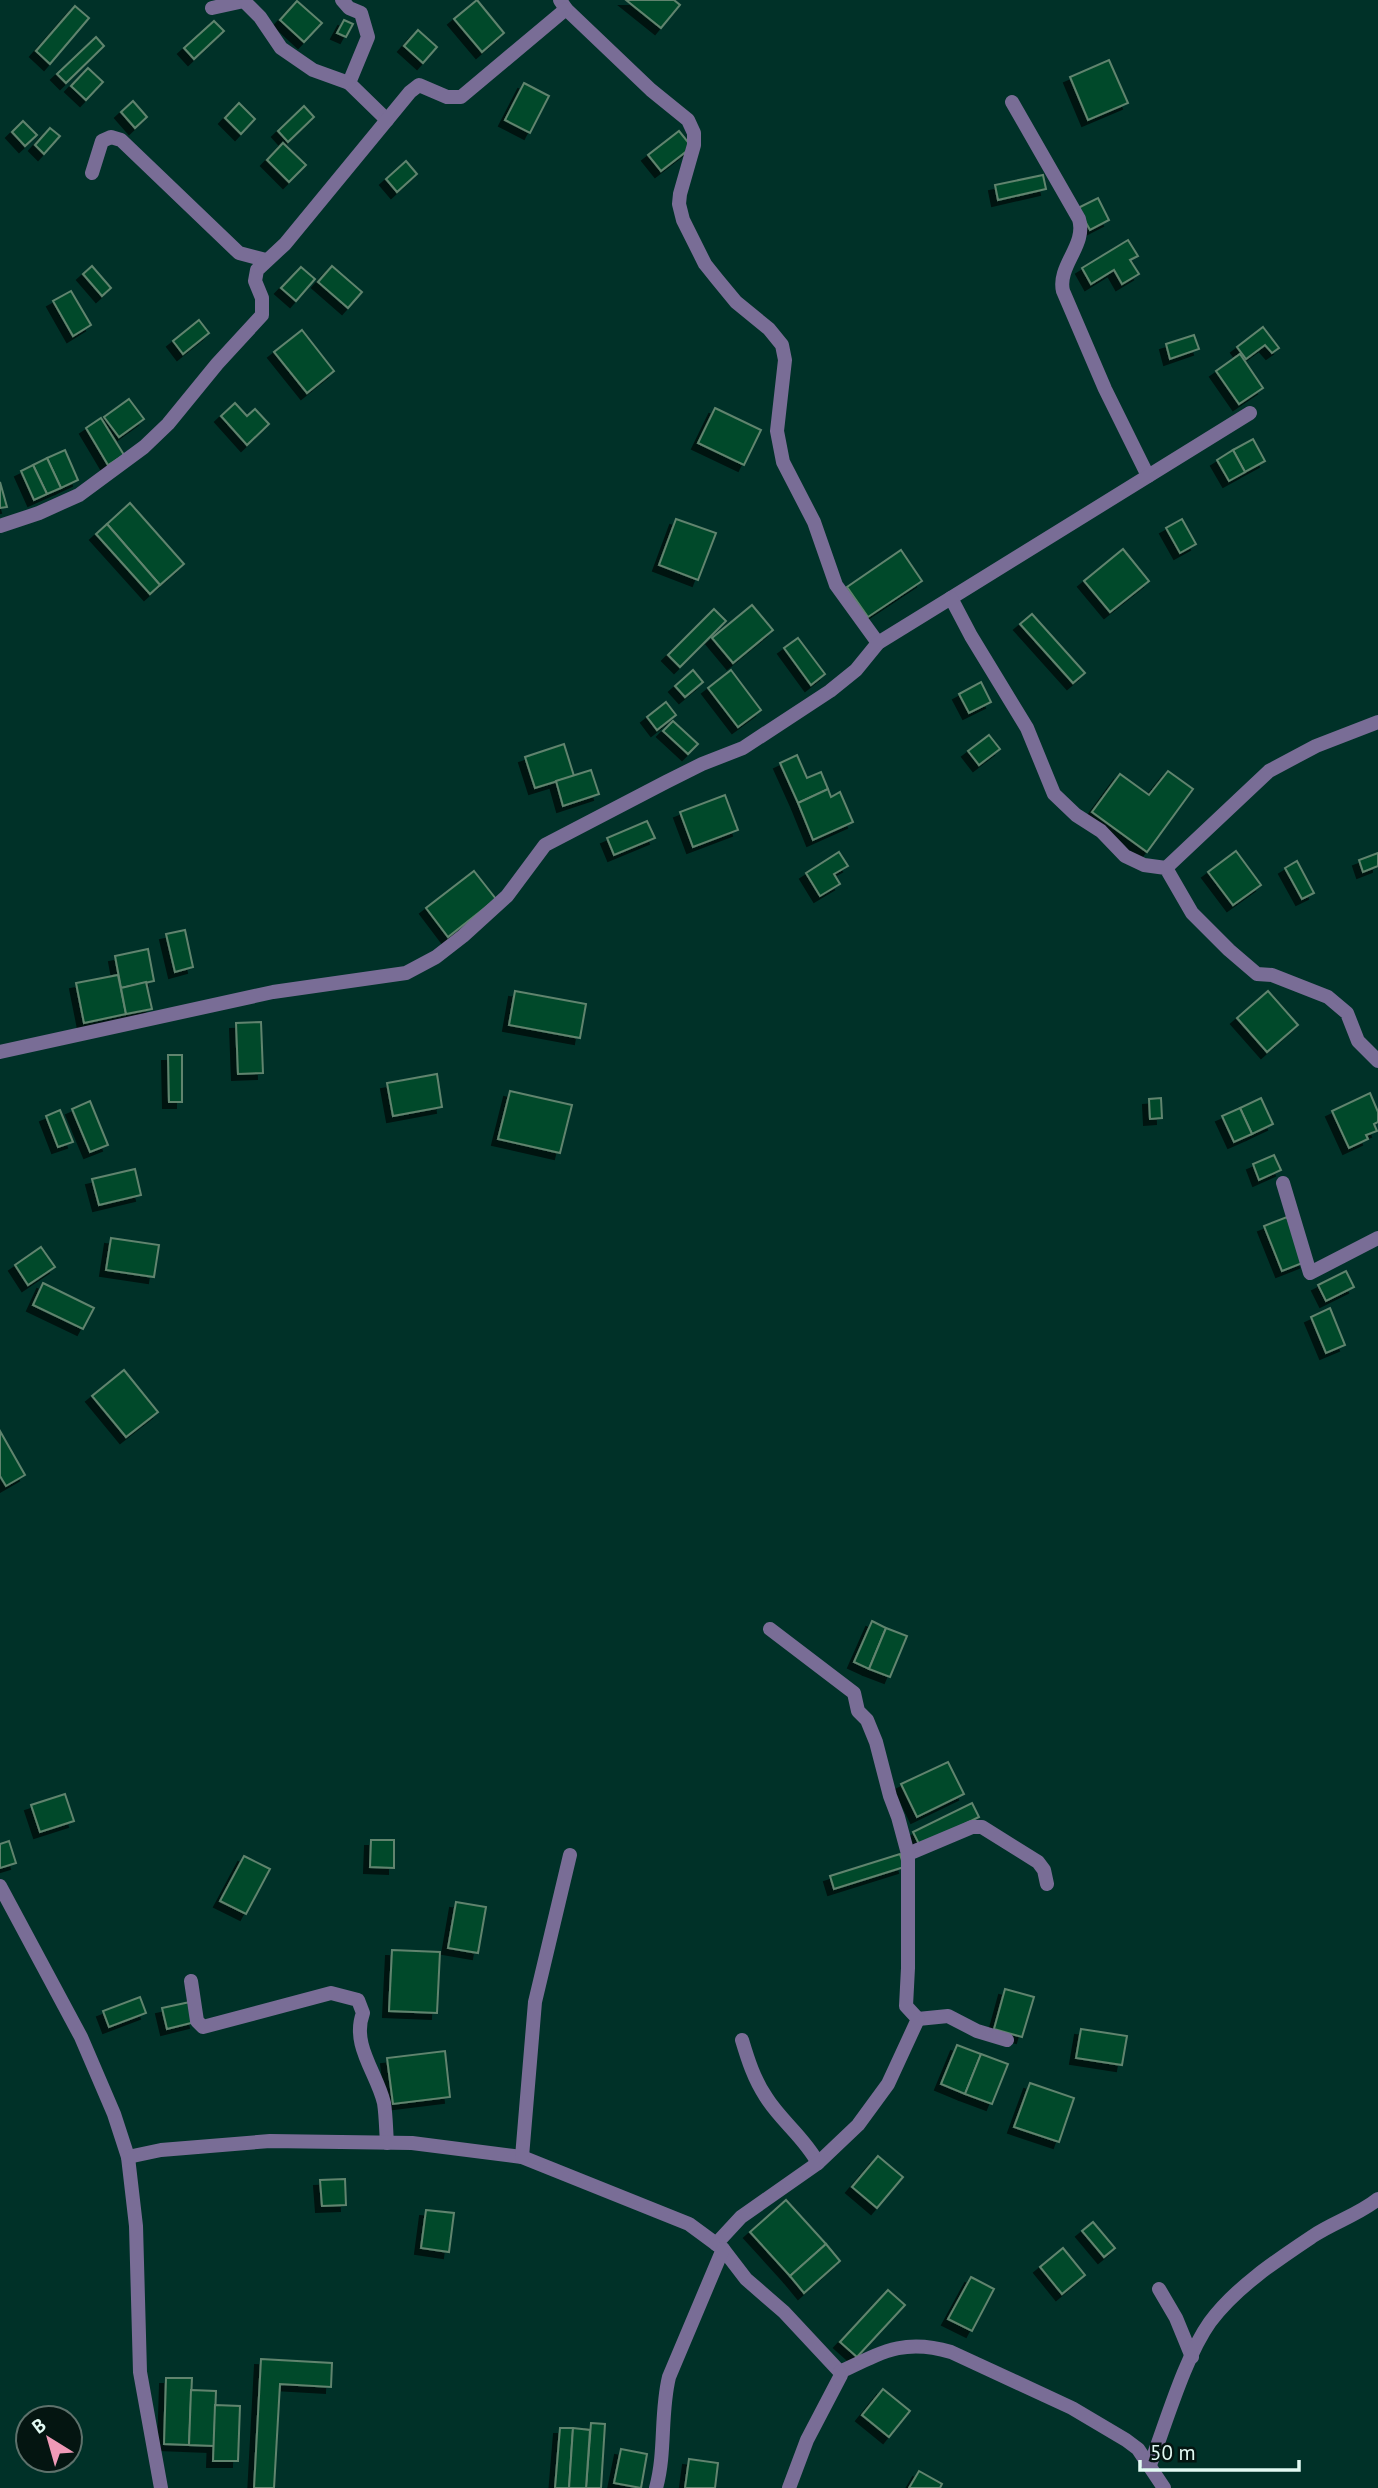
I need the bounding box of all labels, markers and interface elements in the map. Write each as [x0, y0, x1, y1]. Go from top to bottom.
north arrow [14, 2404, 84, 2474]
text: B [27, 2412, 50, 2438]
scale bar [1140, 2428, 1299, 2472]
text: 50 m [1150, 2439, 1196, 2466]

